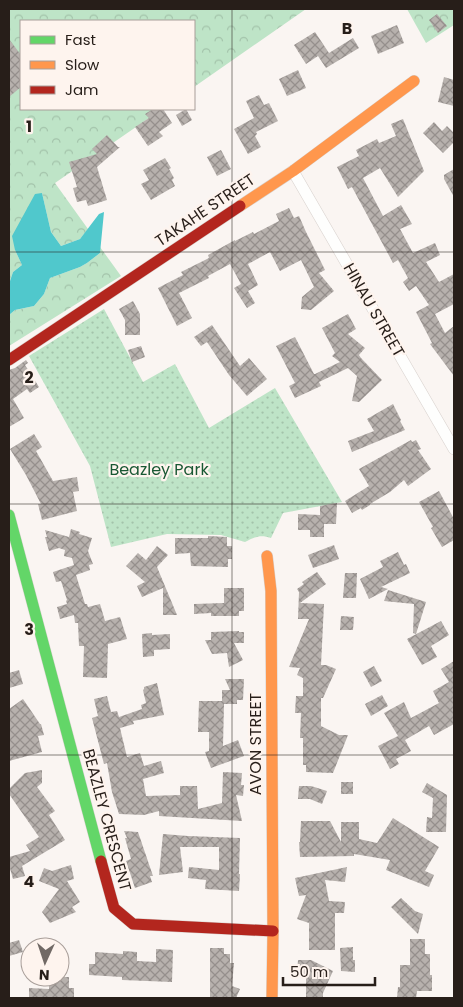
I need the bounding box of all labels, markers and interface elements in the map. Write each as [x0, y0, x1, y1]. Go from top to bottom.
text: B [342, 17, 352, 40]
legend [20, 20, 195, 110]
text: Fast [65, 29, 96, 50]
text: Slow [65, 54, 100, 75]
text: Jam [65, 79, 99, 100]
text: 1 [26, 115, 32, 138]
street label: TAKAHE STREET [150, 168, 260, 252]
street label: HINAU STREET [338, 259, 410, 361]
text: 2 [24, 366, 34, 389]
park label: Beazley Park [109, 458, 209, 481]
text: 3 [24, 618, 34, 641]
street label: AVON STREET [244, 692, 267, 795]
street label: BEAZLEY CRESCENT [77, 746, 137, 894]
text: 4 [24, 870, 35, 893]
north arrow [20, 937, 70, 987]
scale bar [283, 954, 376, 986]
text: 50 m [290, 961, 328, 982]
text: N [39, 965, 50, 985]

